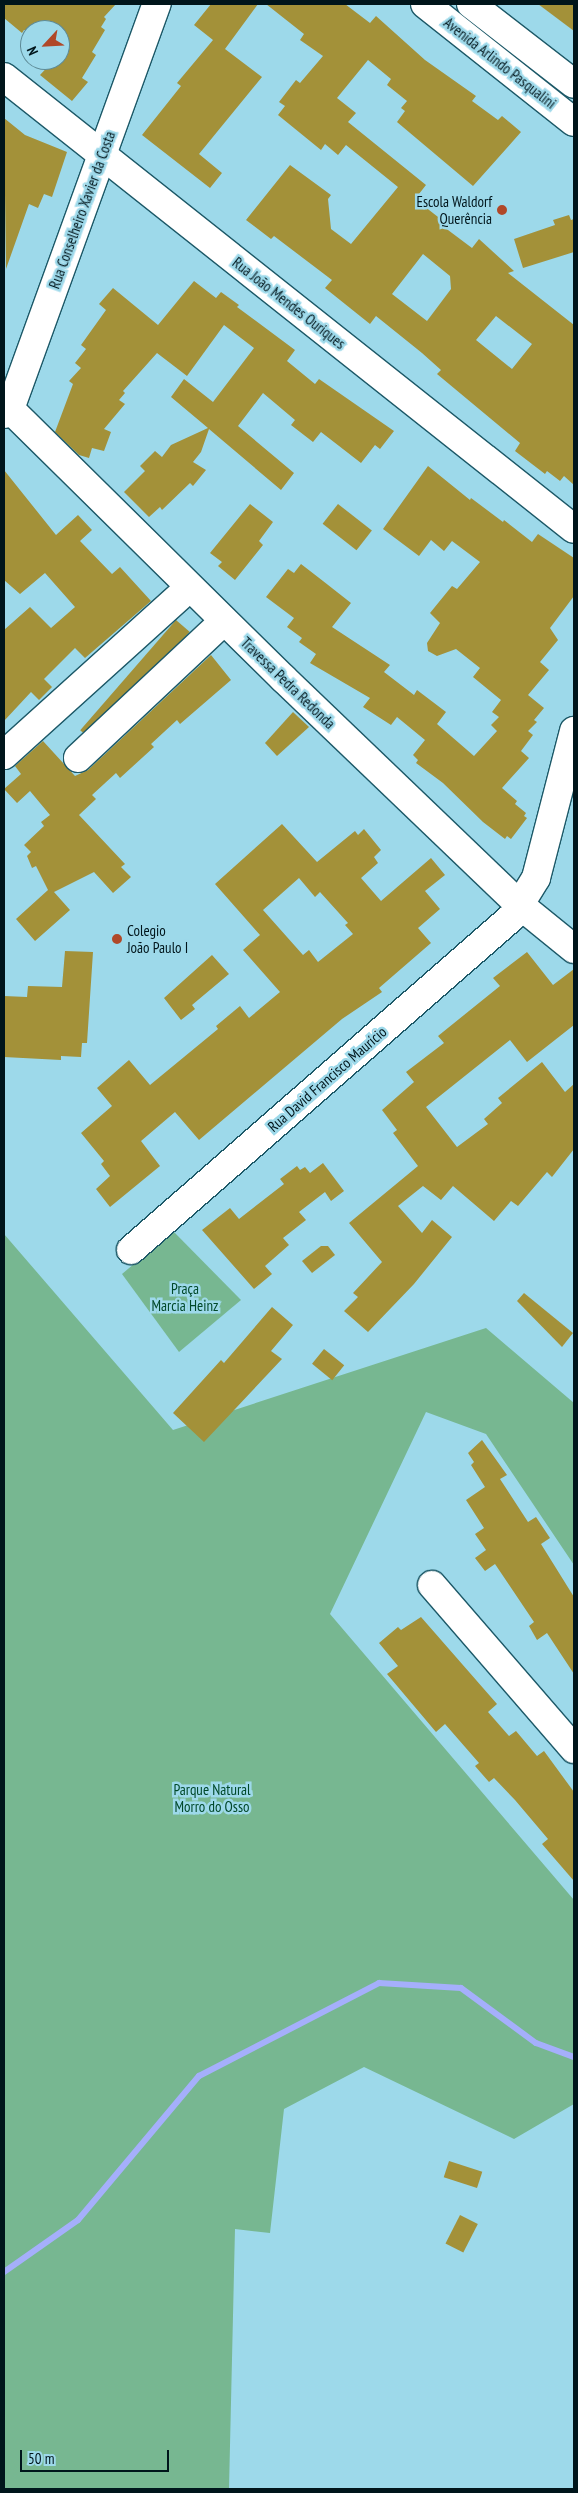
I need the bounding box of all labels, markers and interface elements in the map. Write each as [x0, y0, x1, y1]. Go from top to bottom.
street label: Avenida Arlindo Pasqualini [440, 13, 560, 113]
north arrow [20, 20, 70, 70]
text: N [23, 44, 42, 58]
street label: Rua Conselheiro Xavier da Costa [45, 129, 119, 291]
place label: Escola Waldorf Querência [416, 192, 492, 227]
marker: Escola Waldorf Querência [496, 204, 508, 216]
street label: Rua João Mendes Ouriques [229, 253, 349, 353]
street label: Travessa Pedra Redonda [237, 633, 339, 733]
place label: Colegio João Paulo I [127, 921, 188, 956]
marker: Colegio João Paulo I [111, 933, 123, 945]
street label: Rua David Francisco Maurício [264, 1023, 390, 1135]
park label: Praça Marcia Heinz [152, 1279, 218, 1314]
park label: Parque Natural Morro do Osso [173, 1780, 251, 1815]
scale bar [22, 2440, 171, 2472]
text: 50 m [28, 2449, 54, 2468]

